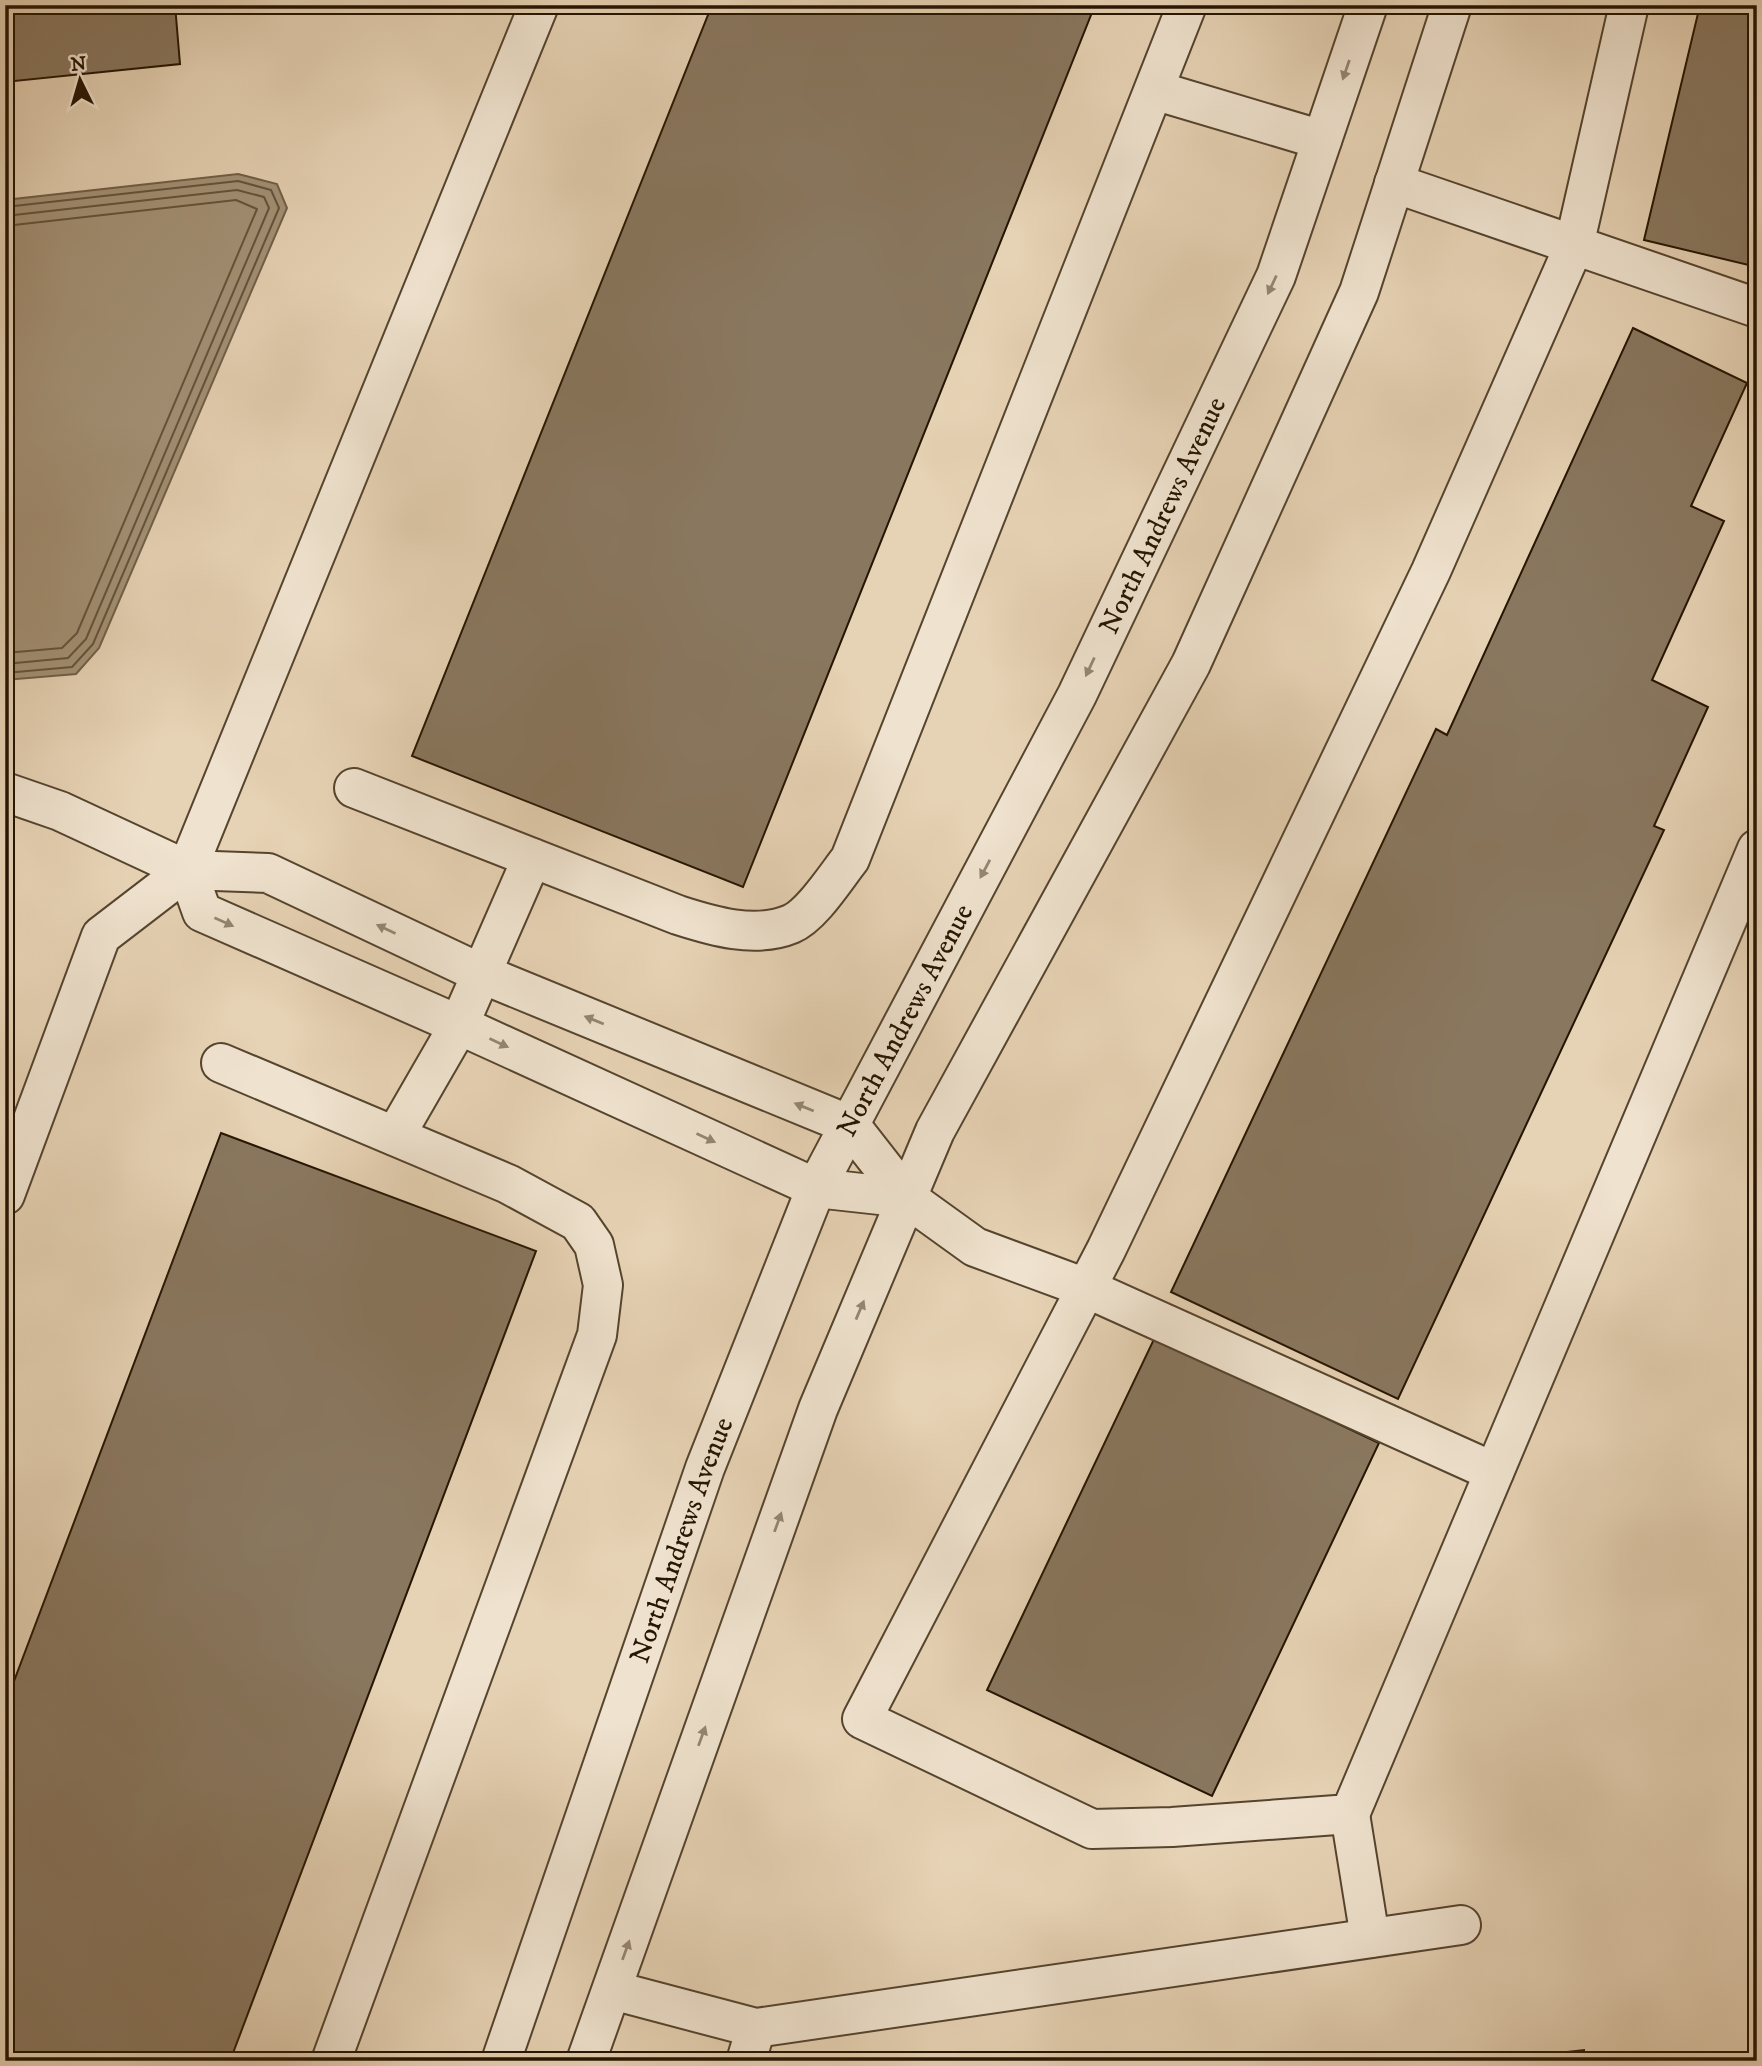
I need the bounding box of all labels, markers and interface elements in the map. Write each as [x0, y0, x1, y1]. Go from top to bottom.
north arrow [46, 46, 116, 116]
text: N [70, 52, 88, 77]
one-way arrow [1340, 60, 1351, 81]
one-way arrow [1266, 275, 1278, 295]
street label: North Andrews Avenue [1091, 391, 1234, 640]
one-way arrow [1084, 657, 1096, 677]
one-way arrow [979, 859, 991, 879]
street label: North Andrews Avenue [829, 898, 981, 1143]
one-way arrow [213, 917, 234, 928]
one-way arrow [376, 923, 396, 934]
one-way arrow [583, 1015, 604, 1026]
one-way arrow [489, 1037, 509, 1049]
one-way arrow [794, 1101, 815, 1112]
one-way arrow [696, 1132, 716, 1144]
one-way arrow [855, 1299, 866, 1320]
street label: North Andrews Avenue [622, 1412, 741, 1668]
one-way arrow [773, 1511, 784, 1532]
one-way arrow [697, 1725, 708, 1746]
one-way arrow [621, 1940, 632, 1961]

